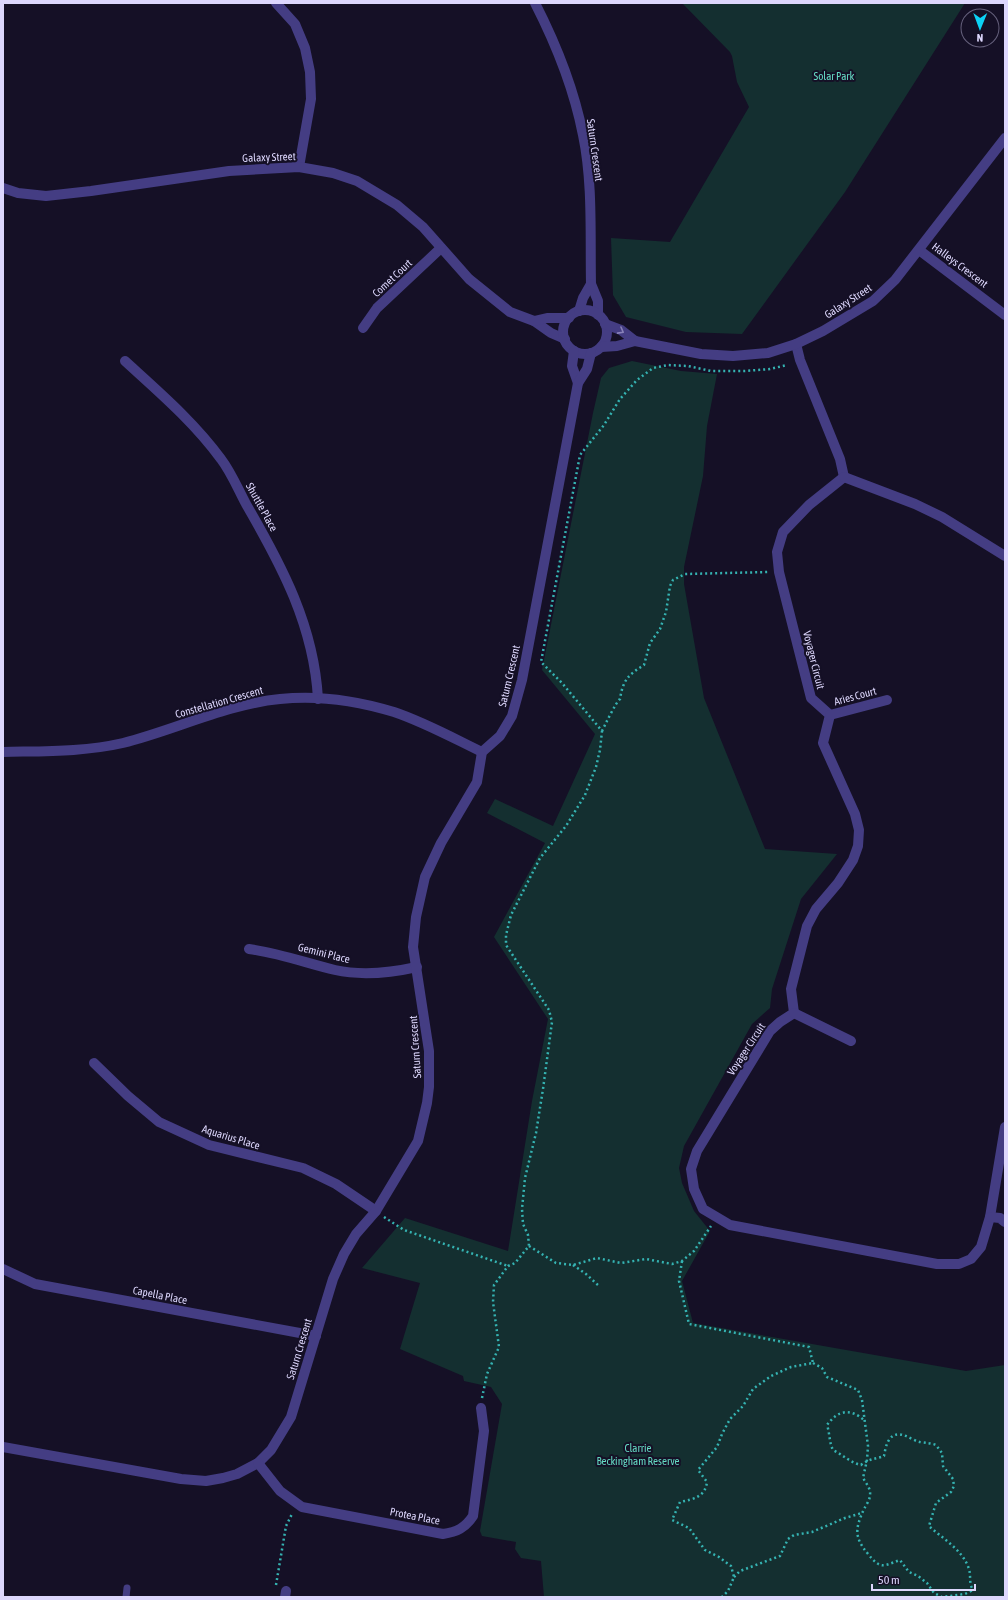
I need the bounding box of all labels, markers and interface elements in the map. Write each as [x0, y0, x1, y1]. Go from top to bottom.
north arrow [960, 8, 1000, 48]
text: N [976, 32, 983, 44]
park label: Solar Park [814, 70, 855, 82]
street label: Saturn Crescent [585, 118, 605, 182]
street label: Galaxy Street [242, 150, 296, 164]
street label: Halleys Crescent [930, 240, 990, 290]
street label: Comet Court [370, 257, 414, 299]
street label: Galaxy Street [822, 281, 874, 321]
one-way arrow [617, 327, 624, 334]
street label: Shuttle Place [244, 481, 280, 533]
street label: Voyager Circuit [801, 630, 827, 690]
street label: Saturn Crescent [496, 644, 522, 708]
street label: Constellation Crescent [174, 684, 264, 720]
street label: Aries Court [833, 685, 877, 707]
street label: Gemini Place [297, 941, 351, 965]
street label: Saturn Crescent [407, 1015, 423, 1079]
street label: Voyager Circuit [725, 1021, 767, 1077]
street label: Aquarius Place [201, 1122, 261, 1152]
street label: Capella Place [132, 1284, 188, 1306]
street label: Saturn Crescent [284, 1317, 314, 1381]
park label: Clarrie Beckingham Reserve [596, 1442, 680, 1467]
street label: Protea Place [389, 1505, 441, 1527]
scale bar [872, 1566, 975, 1592]
text: 50 m [878, 1573, 900, 1587]

